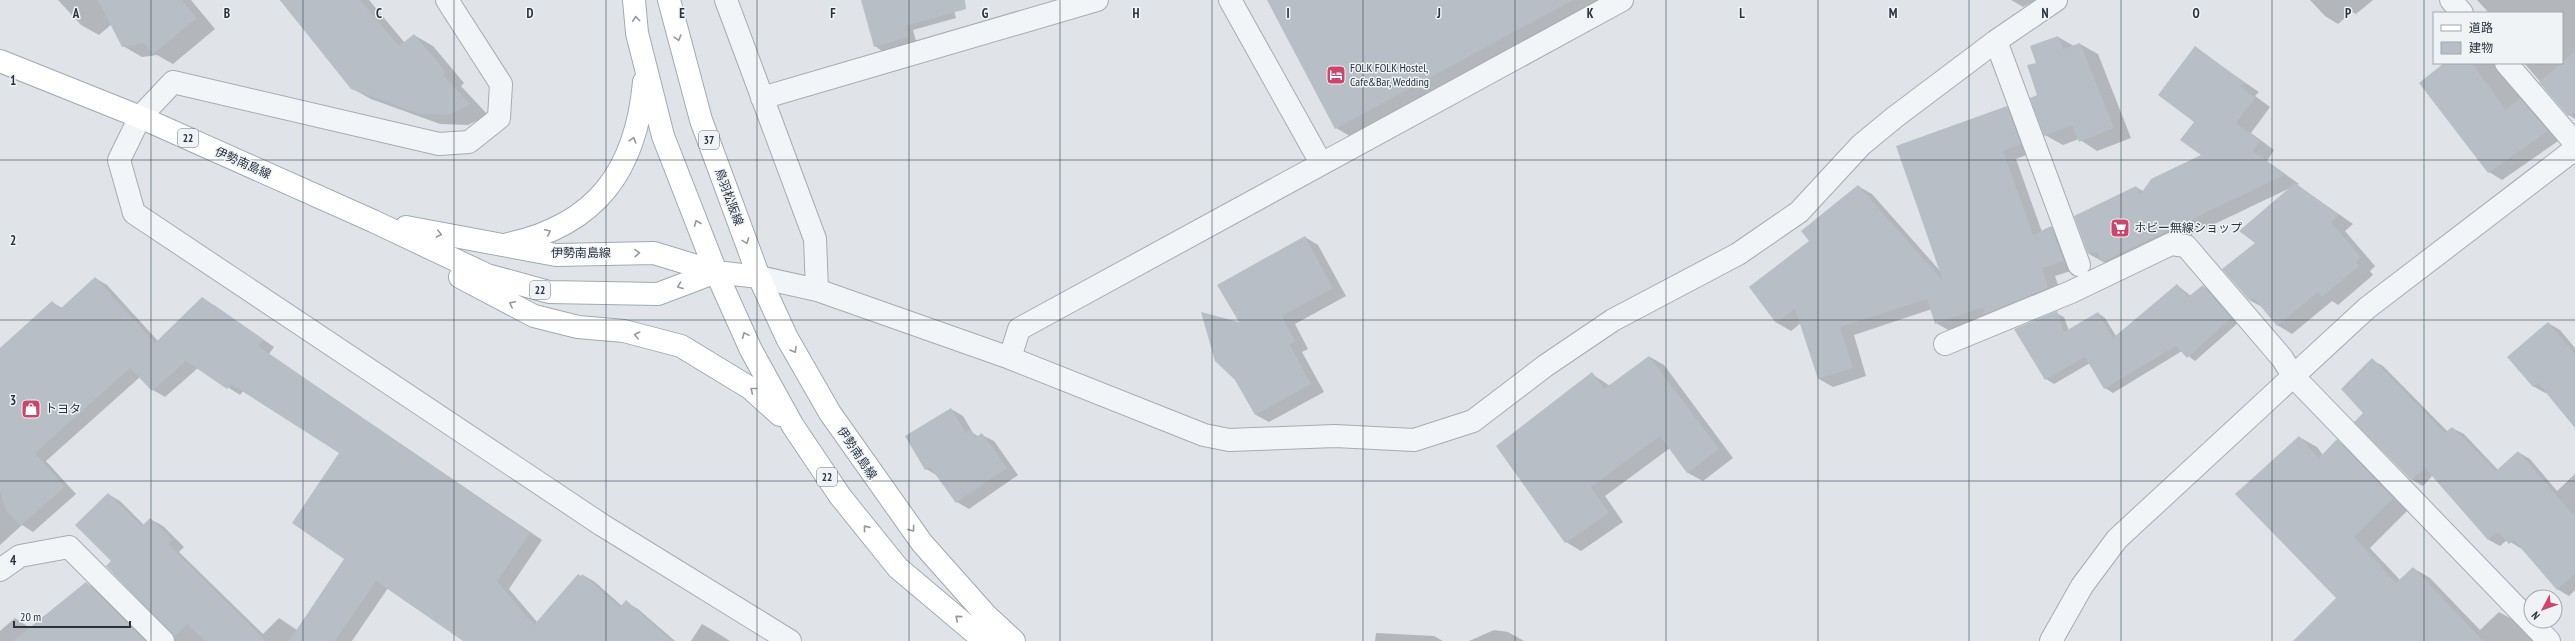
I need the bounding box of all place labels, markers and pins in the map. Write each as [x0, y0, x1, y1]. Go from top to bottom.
place label: FOLK FOLK Hostel, Cafe&Bar, Wedding [1350, 60, 1429, 89]
hotel icon: FOLK FOLK Hostel, Cafe&Bar, Wedding [1325, 64, 1347, 86]
supermarket icon: ホビー無線ショップ [2109, 217, 2131, 239]
place label: ホビー無線ショップ [2134, 220, 2242, 235]
shop icon: トヨタ [20, 398, 42, 420]
place label: トヨタ [45, 401, 81, 416]

